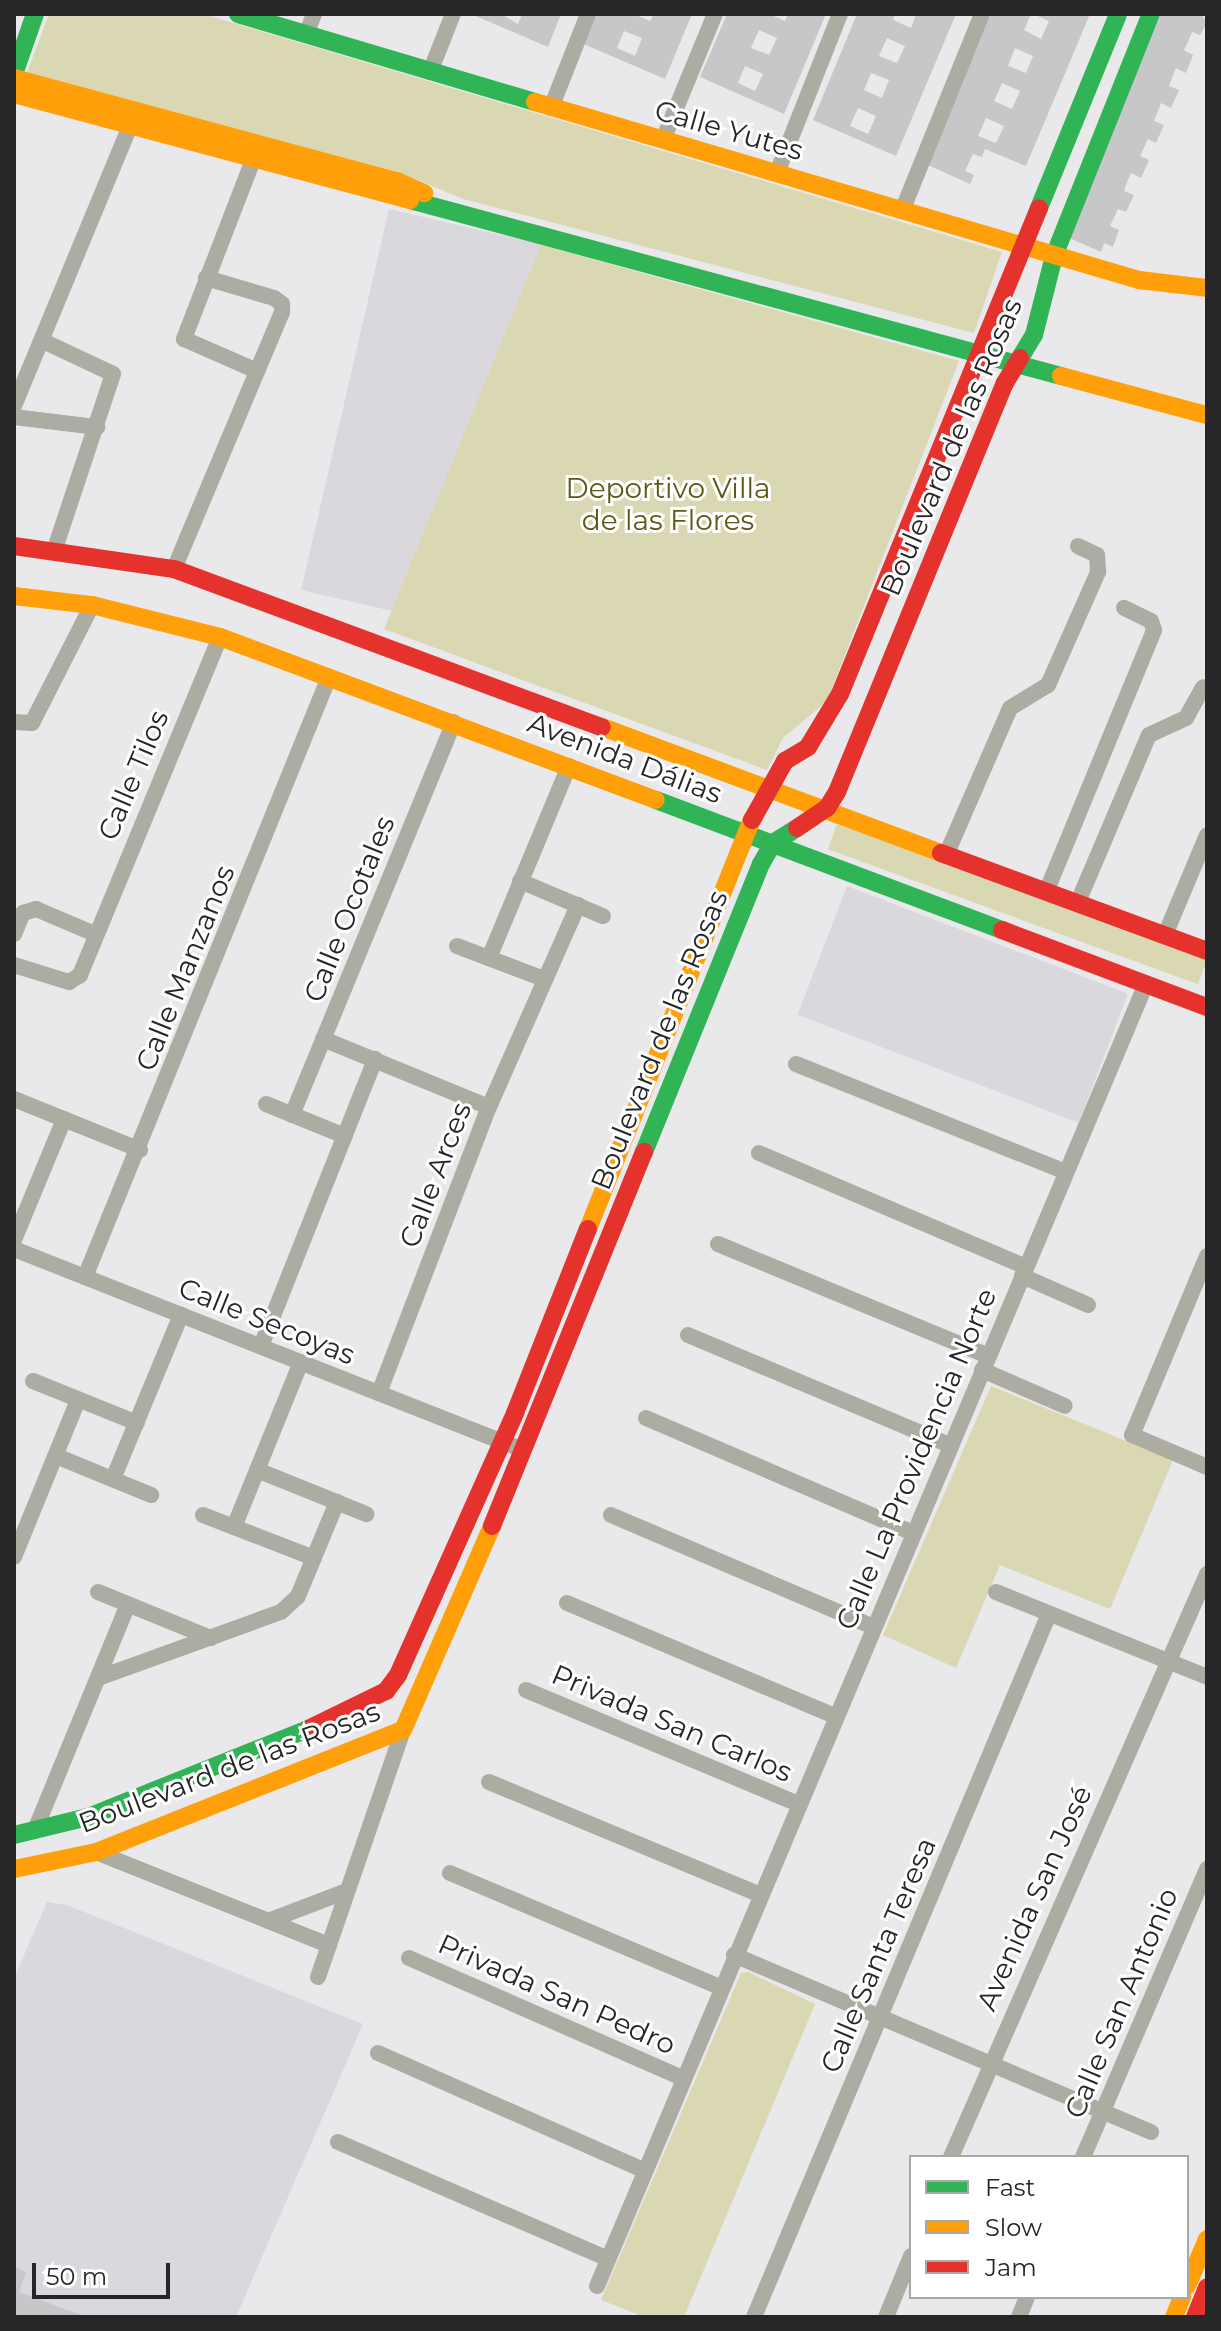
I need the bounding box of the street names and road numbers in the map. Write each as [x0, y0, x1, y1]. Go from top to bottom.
street label: Calle Yutes [651, 93, 807, 167]
street label: Boulevard de las Rosas [873, 293, 1029, 601]
street label: Calle Tilos [91, 705, 175, 845]
street label: Avenida Dálias [523, 706, 727, 810]
street label: Calle Ocotales [296, 811, 402, 1007]
street label: Calle Manzanos [128, 860, 242, 1076]
street label: Boulevard de las Rosas [584, 885, 734, 1195]
street label: Calle Arces [392, 1098, 478, 1252]
street label: Calle Secoyas [174, 1270, 360, 1372]
street label: Calle La Providencia Norte [829, 1283, 1003, 1635]
street label: Privada San Carlos [547, 1657, 797, 1789]
street label: Boulevard de las Rosas [74, 1694, 384, 1840]
street label: Avenida San José [969, 1780, 1099, 2016]
street label: Calle Santa Teresa [813, 1832, 943, 2078]
street label: Calle San Antonio [1057, 1883, 1185, 2123]
street label: Privada San Pedro [433, 1927, 681, 2061]

